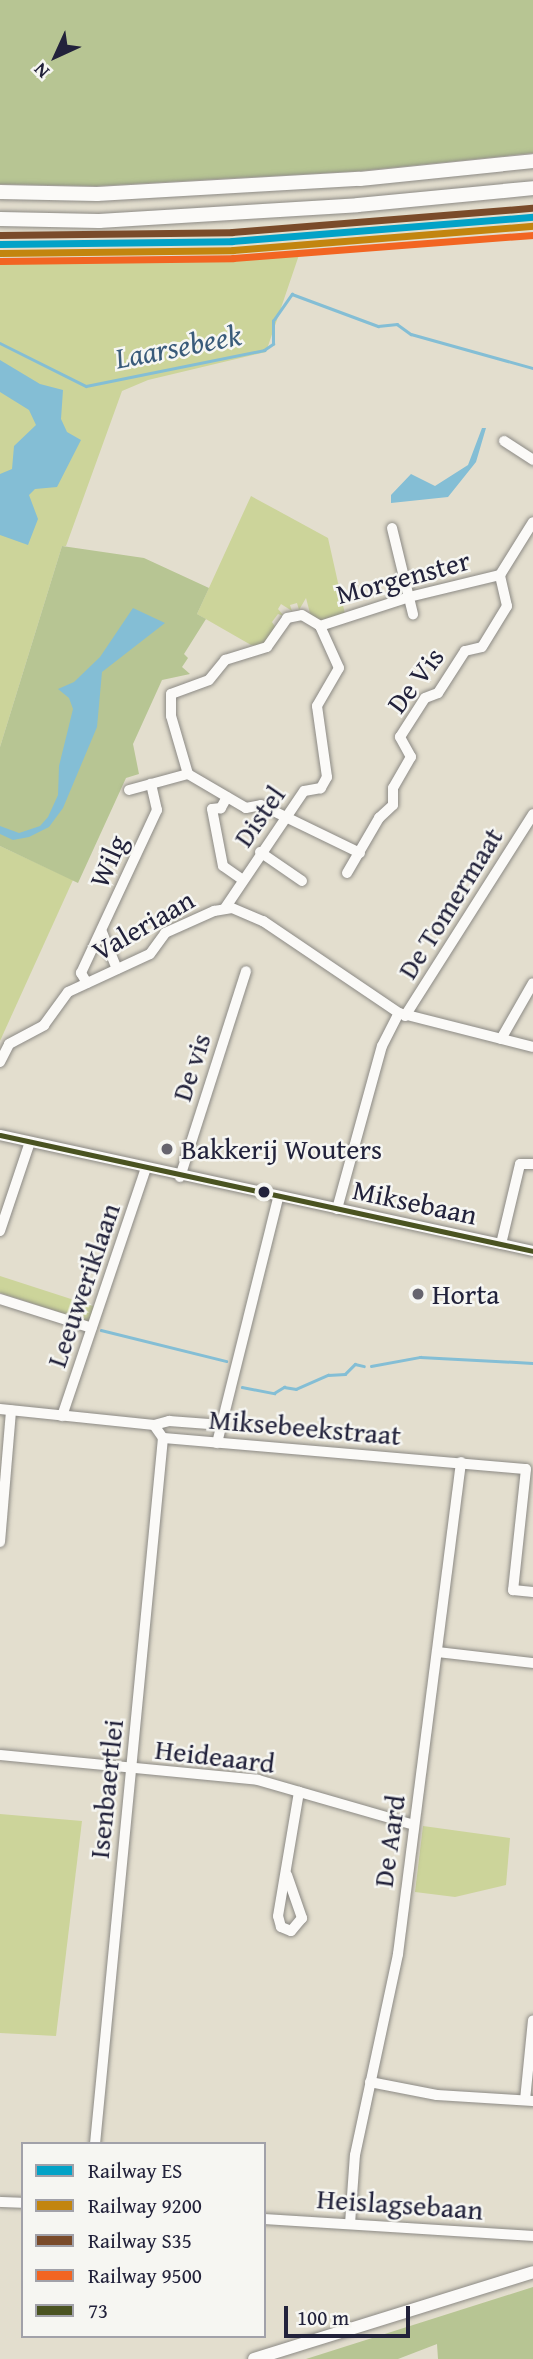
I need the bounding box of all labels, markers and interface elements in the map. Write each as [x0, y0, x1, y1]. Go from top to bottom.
north arrow [21, 21, 91, 91]
text: N [27, 56, 56, 85]
water label: Laarsebeek [112, 316, 244, 376]
street label: Morgenster [332, 543, 474, 611]
street label: De Vis [379, 640, 451, 720]
street label: Distel [226, 779, 292, 853]
street label: De Tomermaat [390, 821, 510, 985]
street label: Wilg [82, 830, 134, 892]
street label: Valeriaan [86, 882, 200, 968]
street label: De vis [164, 1029, 218, 1105]
place label: Bakkerij Wouters [181, 1132, 382, 1166]
marker: Bakkerij Wouters [159, 1141, 175, 1157]
street label: Miksebaan [350, 1172, 480, 1232]
unlabelled marker [257, 1185, 271, 1199]
street label: Leeuweriklaan [39, 1199, 127, 1371]
place label: Horta [432, 1277, 500, 1311]
marker: Horta [410, 1286, 426, 1302]
street label: Miksebeekstraat [207, 1402, 403, 1452]
street label: Isenbaertlei [82, 1718, 130, 1860]
street label: Heideaard [153, 1732, 277, 1780]
street label: De Aard [366, 1793, 412, 1889]
legend [21, 2142, 266, 2338]
text: Railway ES [88, 2155, 182, 2186]
street label: Heislagsebaan [316, 2181, 484, 2227]
text: Railway 9200 [88, 2190, 202, 2221]
text: Railway S35 [88, 2225, 192, 2256]
text: Railway 9500 [88, 2260, 202, 2291]
scale bar [288, 2292, 414, 2336]
text: 73 [88, 2295, 108, 2326]
text: 100 m [297, 2302, 349, 2333]

